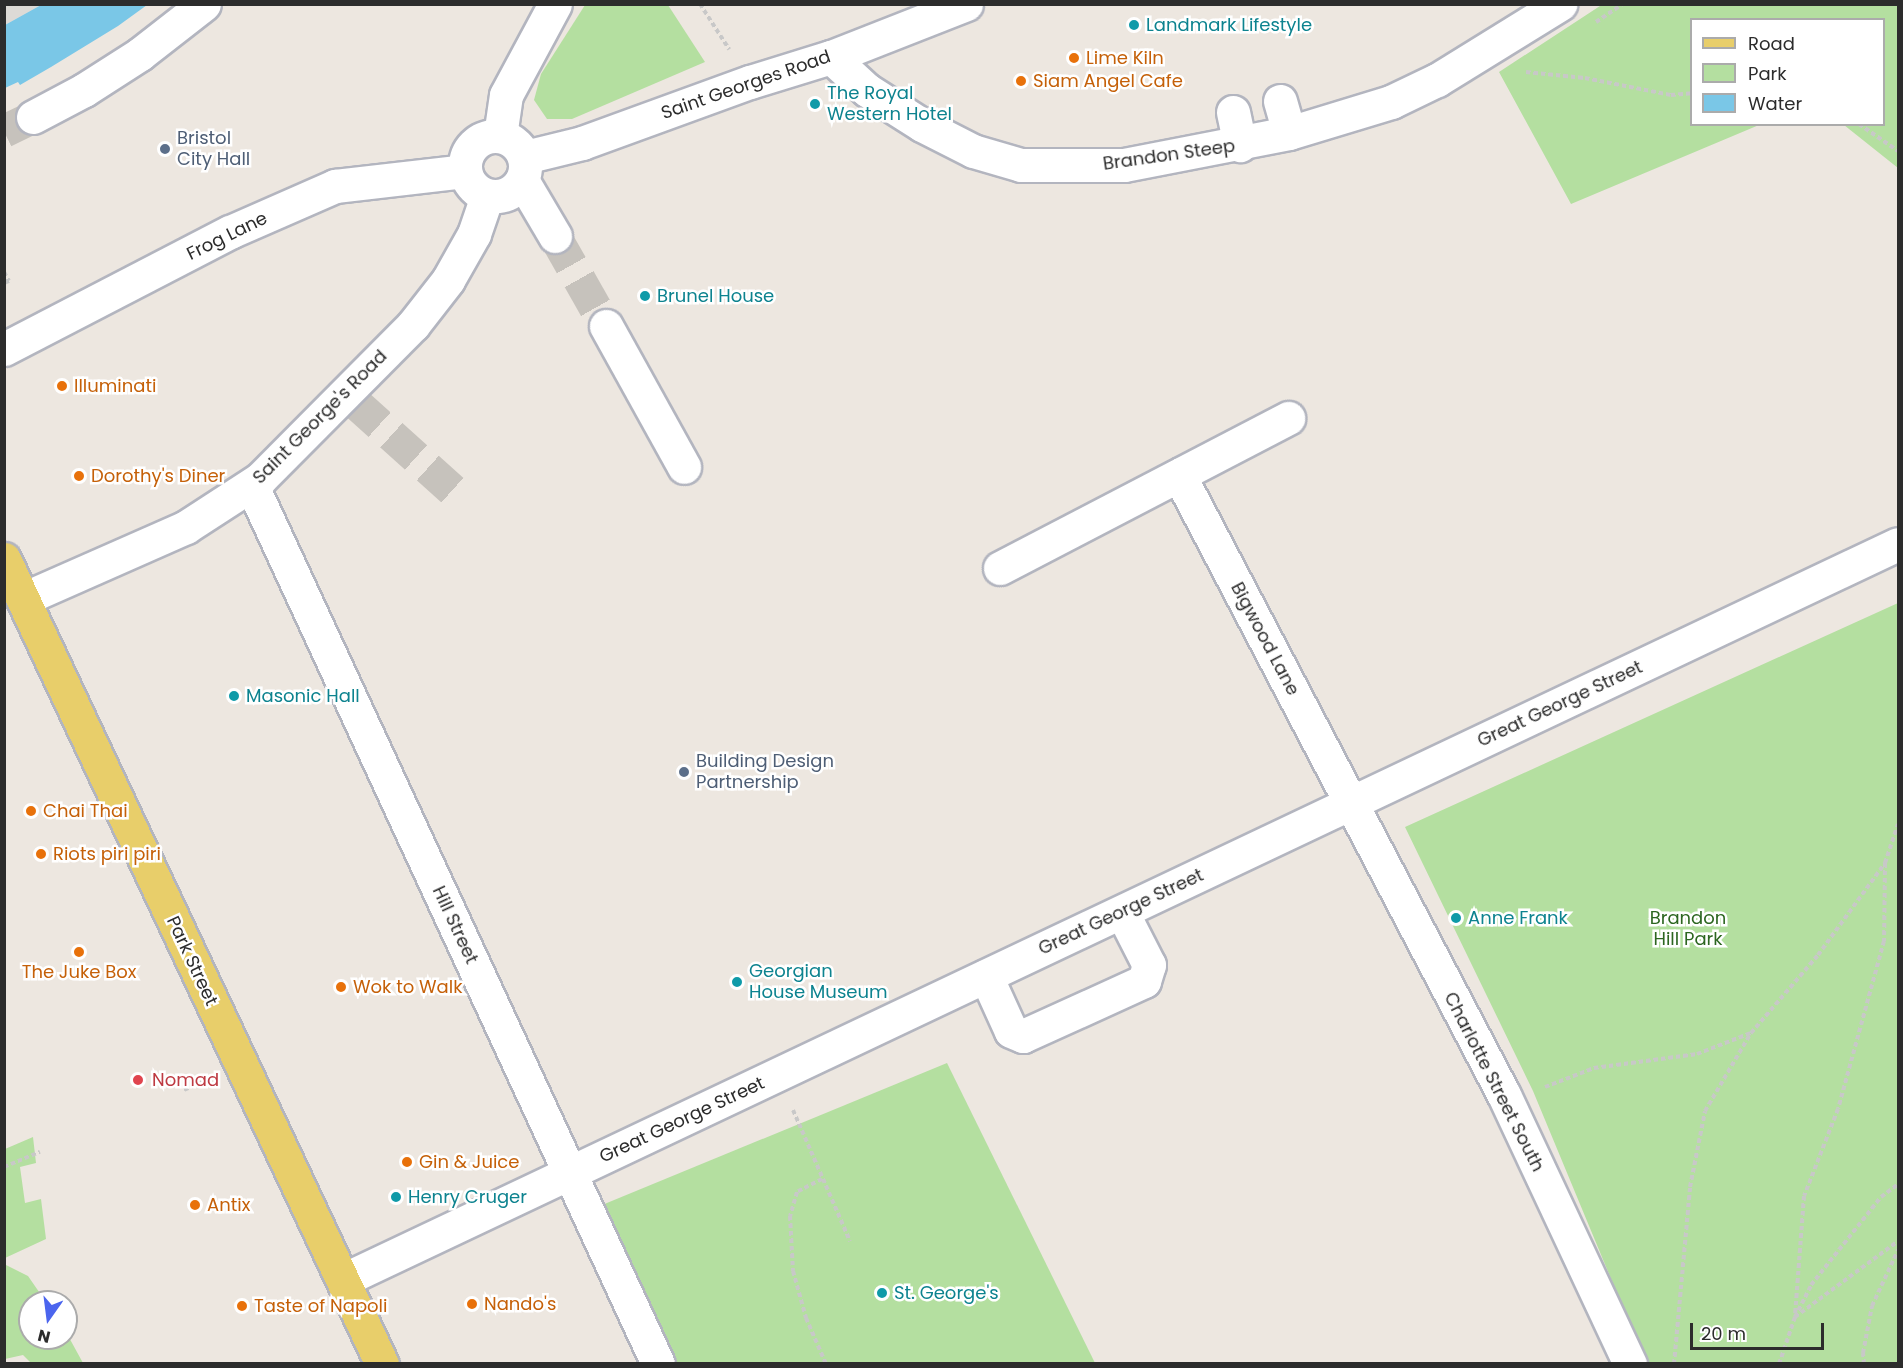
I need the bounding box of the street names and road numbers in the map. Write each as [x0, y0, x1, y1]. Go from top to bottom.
street label: Saint Georges Road [658, 46, 834, 124]
street label: Brandon Steep [1102, 135, 1236, 175]
street label: Frog Lane [183, 207, 271, 265]
street label: Saint George's Road [249, 346, 391, 488]
street label: Bigwood Lane [1226, 579, 1304, 699]
street label: Great George Street [1474, 656, 1646, 752]
street label: Great George Street [1035, 864, 1207, 960]
street label: Hill Street [428, 883, 482, 967]
street label: Park Street [162, 913, 222, 1009]
street label: Charlotte Street South [1439, 989, 1549, 1175]
street label: Great George Street [596, 1072, 768, 1168]

